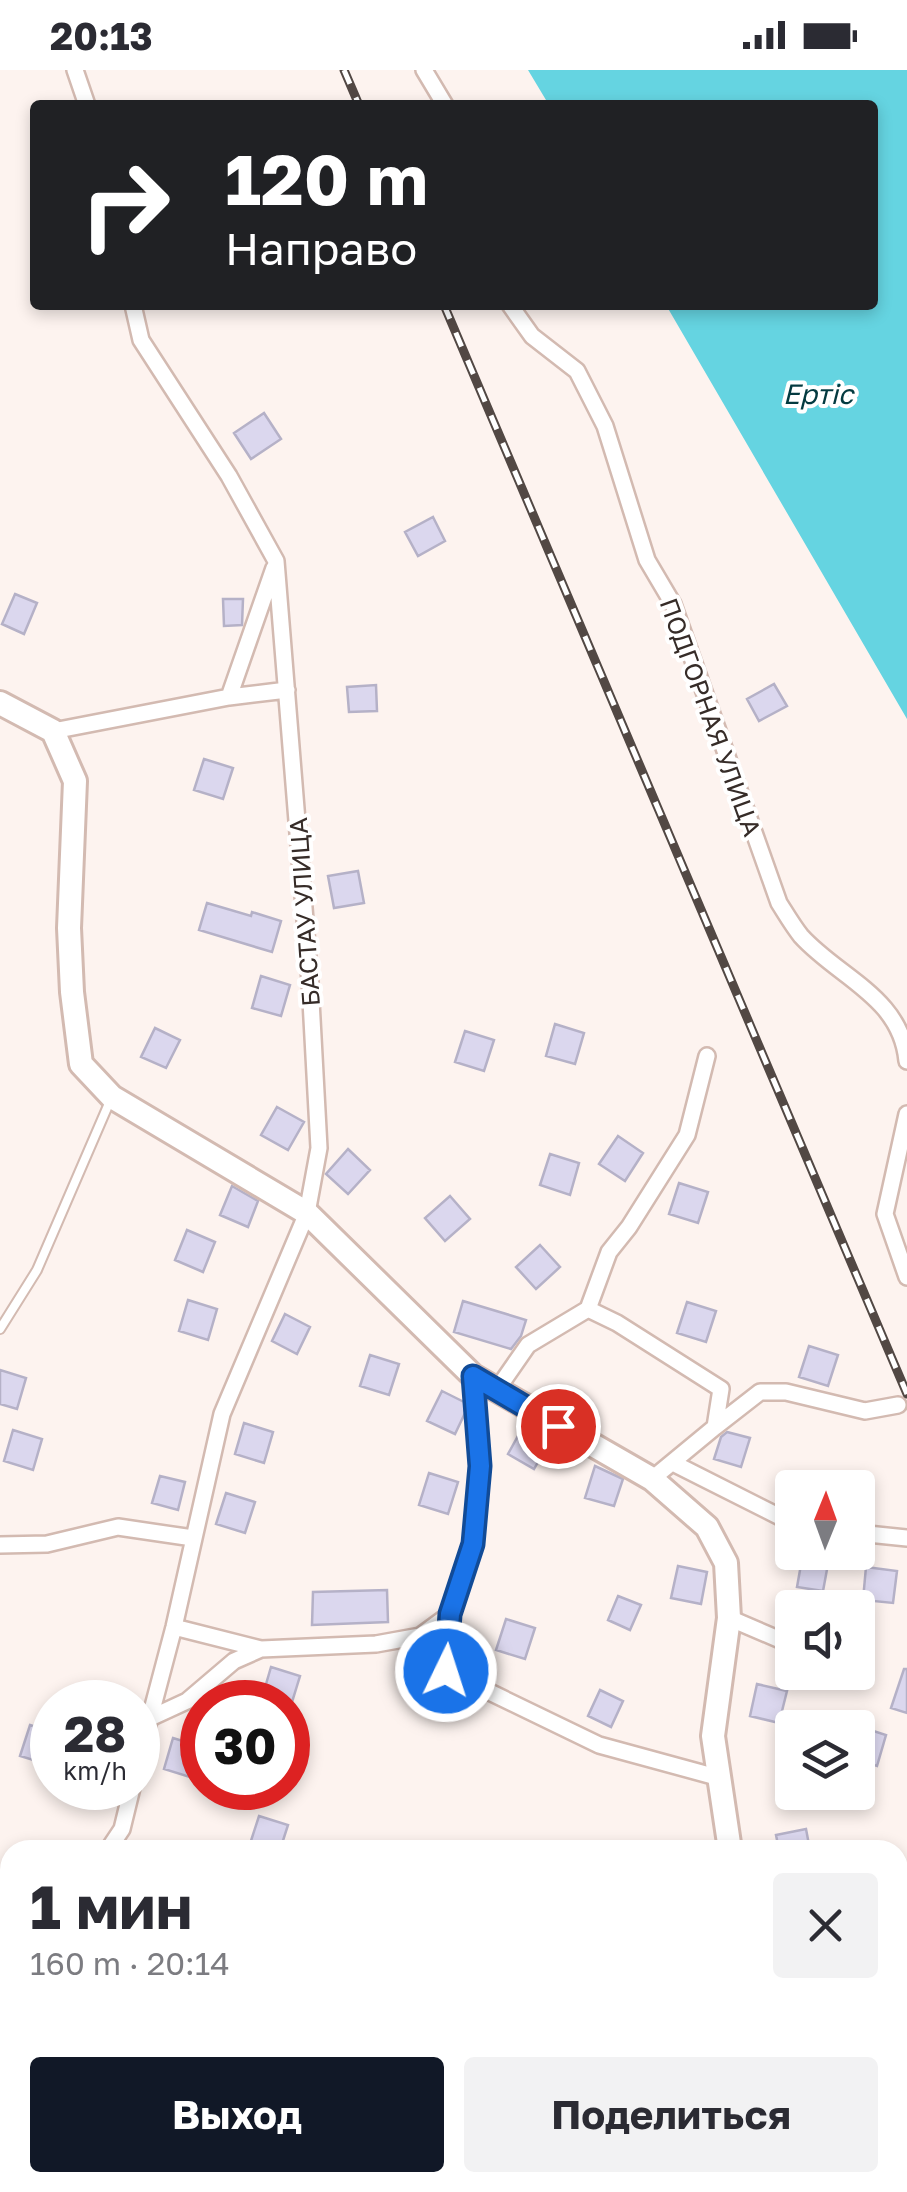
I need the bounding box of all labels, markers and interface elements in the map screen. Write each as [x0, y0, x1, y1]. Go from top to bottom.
text: 20:13 [50, 13, 153, 58]
text: 120 m [225, 136, 428, 220]
icon: right [60, 140, 190, 270]
text: Направо [225, 221, 417, 275]
water label: Ертіс [783, 377, 855, 410]
street label: ПОДГОРНАЯ УЛИЦА [654, 594, 769, 840]
street label: БАСТАУ УЛИЦА [282, 816, 326, 1008]
pin [516, 1384, 601, 1469]
icon: arrive [531, 1399, 586, 1454]
north arrow [775, 1470, 875, 1570]
map controls [775, 1470, 875, 1810]
button: sound [775, 1590, 875, 1690]
position arrow [394, 1619, 498, 1723]
speed limit sign: 30 [180, 1680, 310, 1810]
text: 28 [64, 1703, 126, 1763]
button: layers [775, 1710, 875, 1810]
text: km/h [63, 1755, 127, 1786]
text: 1 мин [30, 1870, 192, 1942]
button: close [773, 1873, 878, 1978]
text: 160 m · 20:14 [30, 1944, 230, 1982]
button: Выход [30, 2057, 444, 2172]
button: Поделиться [464, 2057, 878, 2172]

